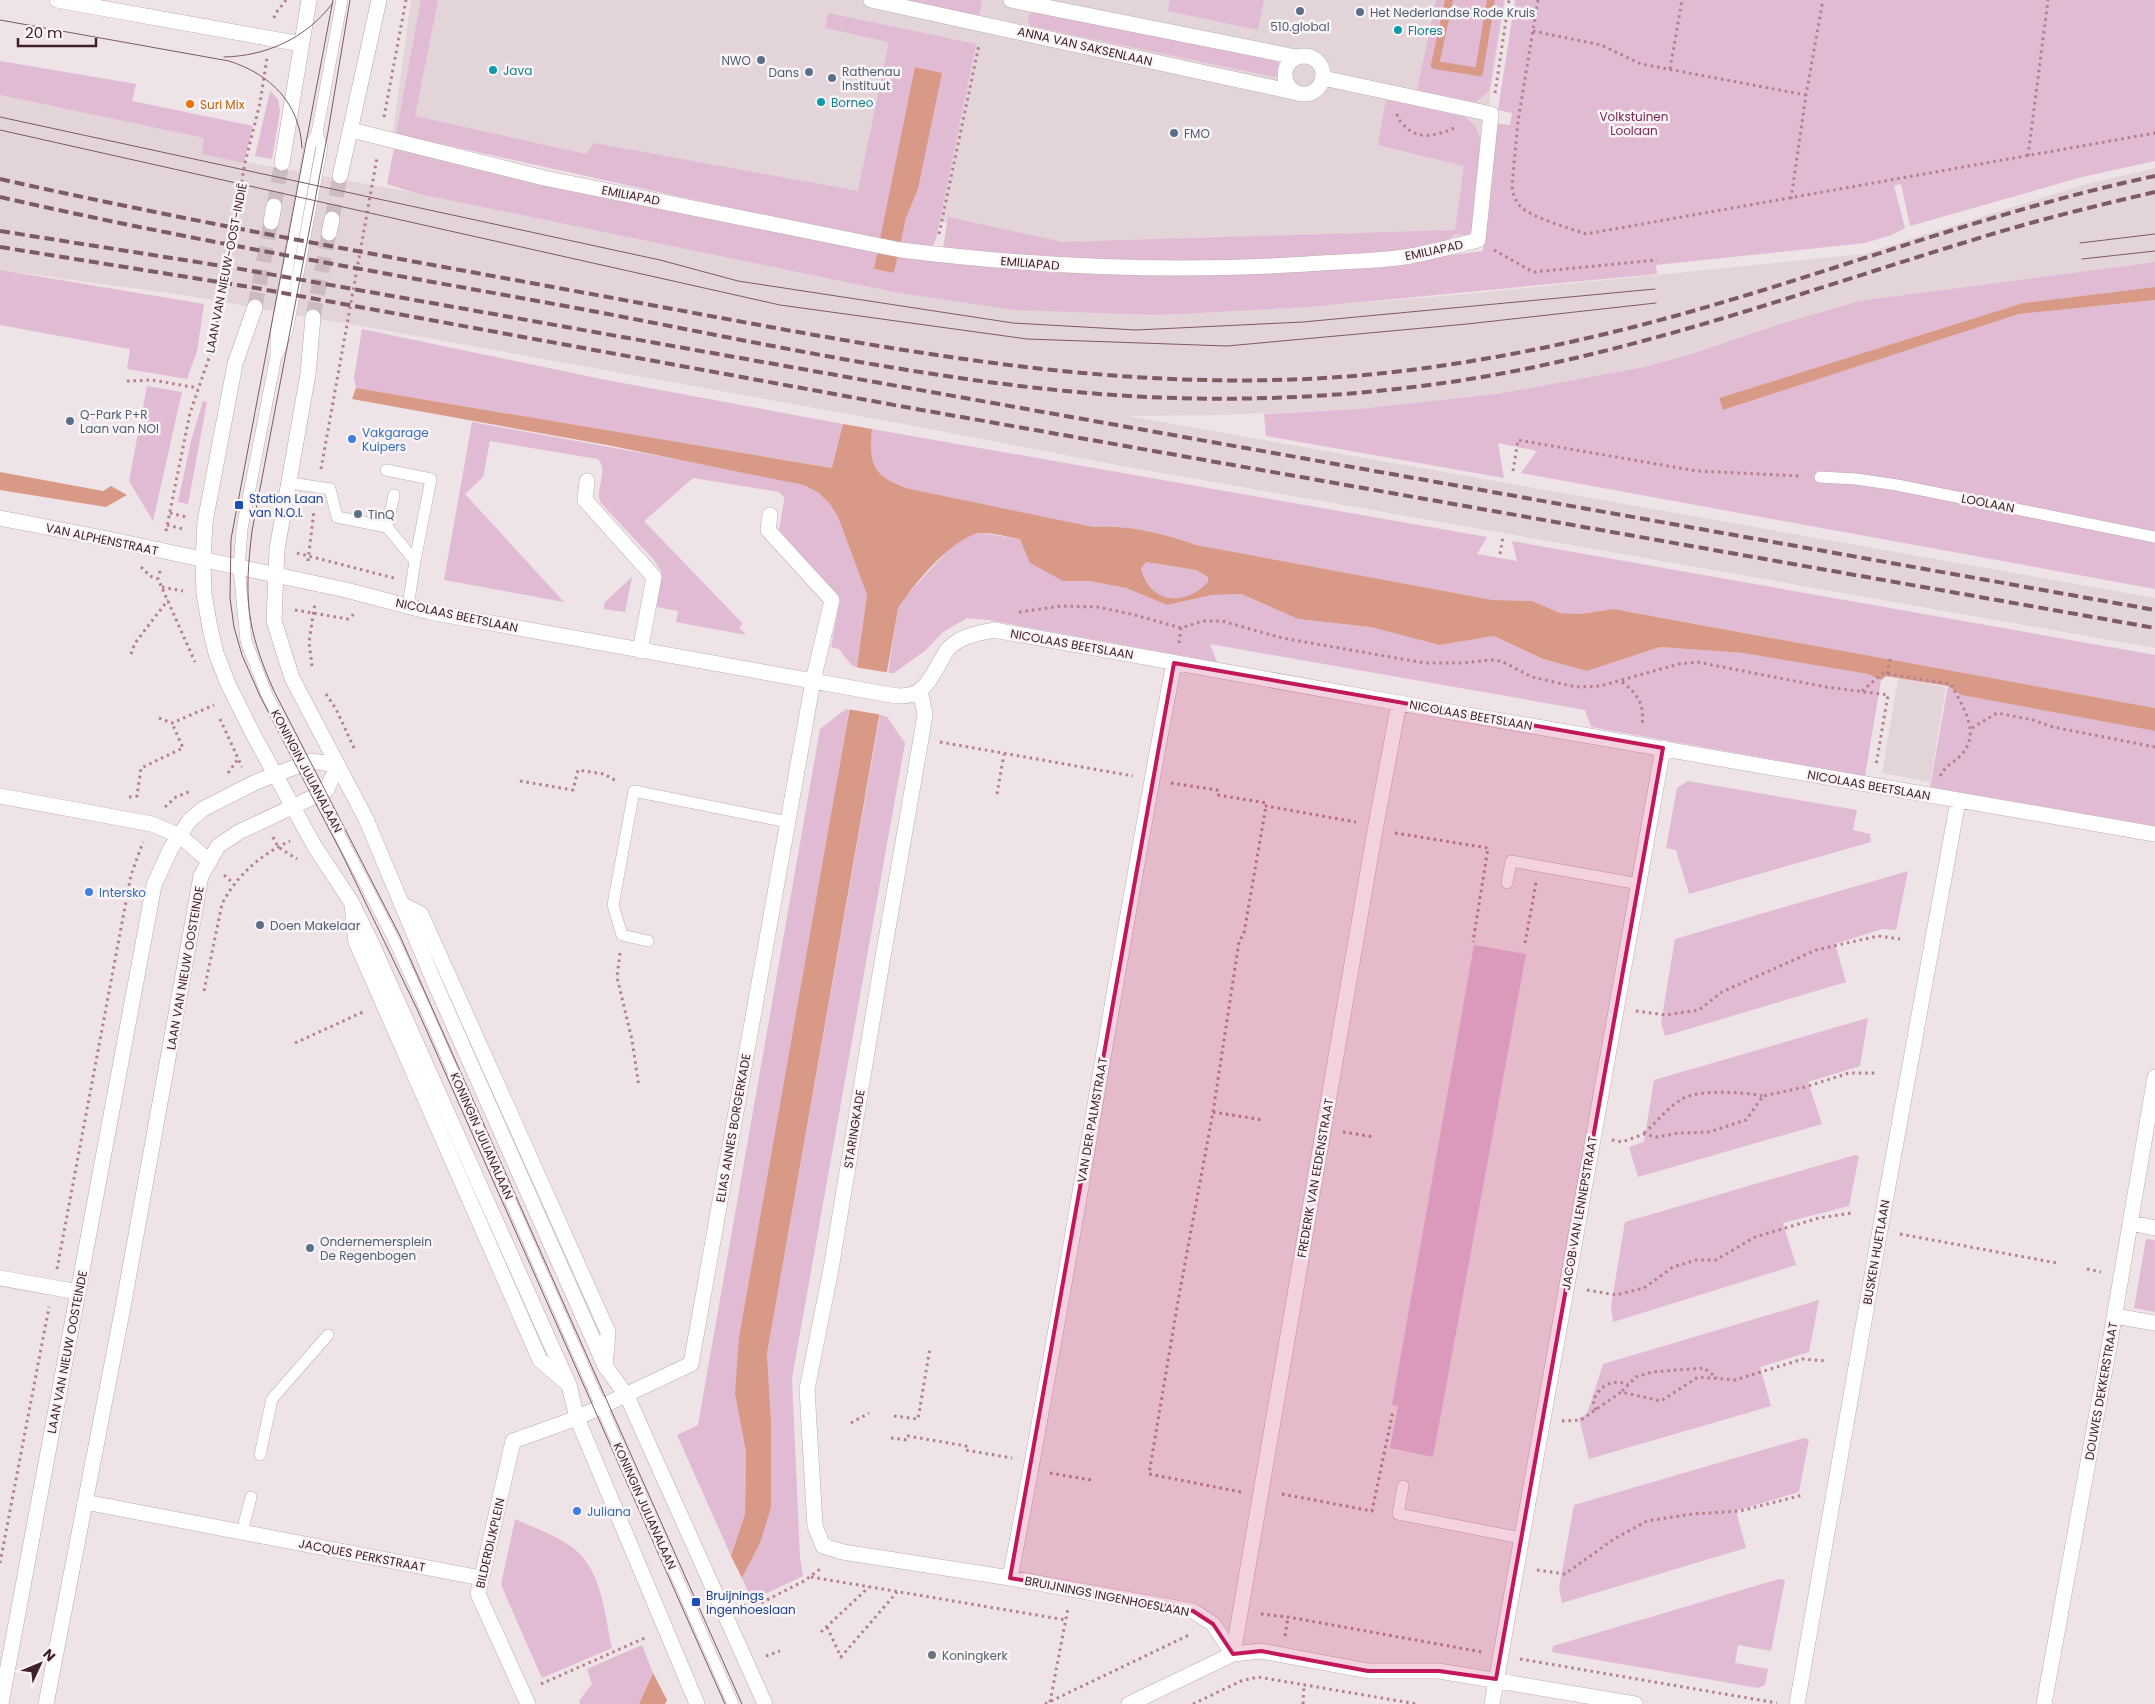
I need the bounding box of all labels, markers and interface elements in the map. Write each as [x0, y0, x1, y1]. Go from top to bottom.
place label: Het Nederlandse Rode Kruis [1370, 4, 1535, 21]
marker: 510.global [1294, 5, 1306, 17]
marker: Het Nederlandse Rode Kruis [1354, 6, 1366, 18]
scale bar [18, 15, 95, 47]
place label: 510.global [1270, 18, 1330, 35]
text: 20 m [25, 22, 63, 43]
street label: ANNA VAN SAKSENLAAN [1016, 22, 1154, 70]
place label: Flores [1408, 22, 1443, 39]
marker: Flores [1392, 24, 1404, 36]
place label: NWO [721, 52, 751, 69]
marker: NWO [755, 54, 767, 66]
place label: Java [503, 62, 532, 79]
place label: Rathenau Instituut [842, 63, 900, 94]
marker: Java [487, 64, 499, 76]
place label: Dans [768, 64, 799, 81]
marker: Dans [803, 66, 815, 78]
marker: Rathenau Instituut [826, 72, 838, 84]
place label: Borneo [831, 94, 874, 111]
place label: Suri Mix [200, 96, 245, 113]
marker: Borneo [815, 96, 827, 108]
marker: Suri Mix [184, 98, 196, 110]
park label: Volkstuinen Loolaan [1600, 108, 1669, 139]
place label: FMO [1184, 125, 1210, 142]
marker: FMO [1168, 127, 1180, 139]
street label: EMILIAPAD [600, 181, 662, 209]
street label: LAAN VAN NIEUW-OOST-INDIË [201, 182, 251, 354]
street label: EMILIAPAD [1403, 236, 1465, 264]
street label: EMILIAPAD [1000, 252, 1060, 274]
place label: Q-Park P+R Laan van NOI [80, 406, 159, 437]
marker: Q-Park P+R Laan van NOI [64, 415, 76, 427]
place label: Vakgarage Kuipers [362, 424, 429, 455]
marker: Vakgarage Kuipers [346, 433, 358, 445]
place label: Station Laan van N.O.I. [249, 490, 324, 521]
street label: LOOLAAN [1960, 490, 2016, 516]
marker: Station Laan van N.O.I. [233, 499, 245, 511]
place label: TinQ [368, 506, 395, 523]
marker: TinQ [352, 508, 364, 520]
street label: VAN ALPHENSTRAAT [44, 519, 160, 559]
street label: NICOLAAS BEETSLAAN [394, 594, 520, 636]
street label: NICOLAAS BEETSLAAN [1009, 625, 1135, 663]
street label: NICOLAAS BEETSLAAN [1408, 696, 1534, 734]
street label: KONINGIN JULIANALAAN [267, 706, 347, 836]
street label: NICOLAAS BEETSLAAN [1806, 766, 1932, 804]
place label: Intersko [99, 884, 146, 901]
street label: LAAN VAN NIEUW OOSTEINDE [162, 885, 208, 1051]
marker: Intersko [83, 886, 95, 898]
place label: Doen Makelaar [270, 917, 361, 934]
marker: Doen Makelaar [254, 919, 266, 931]
street label: ELIAS ANNES BORGERKADE [712, 1052, 754, 1204]
street label: VAN DER PALMSTRAAT [1073, 1055, 1111, 1184]
street label: KONINGIN JULIANALAAN [446, 1070, 518, 1202]
street label: STARINGKADE [839, 1088, 869, 1170]
street label: FREDERIK VAN EEDENSTRAAT [1293, 1096, 1337, 1259]
street label: JACOB VAN LENNEPSTRAAT [1557, 1134, 1601, 1291]
street label: BUSKEN HUETLAAN [1858, 1198, 1894, 1306]
place label: Ondernemersplein De Regenbogen [320, 1233, 432, 1264]
marker: Ondernemersplein De Regenbogen [304, 1242, 316, 1254]
street label: LAAN VAN NIEUW OOSTEINDE [43, 1269, 91, 1435]
street label: DOUWES DEKKERSTRAAT [2080, 1320, 2122, 1461]
street label: KONINGIN JULIANALAAN [609, 1440, 681, 1572]
street label: BILDERDIJKPLEIN [471, 1496, 509, 1590]
place label: Juliana [587, 1503, 631, 1520]
marker: Juliana [571, 1505, 583, 1517]
street label: JACQUES PERKSTRAAT [297, 1534, 427, 1576]
street label: BRUIJNINGS INGENHOESLAAN [1023, 1572, 1191, 1620]
place label: Bruijnings Ingenhoeslaan [706, 1587, 796, 1618]
marker: Bruijnings Ingenhoeslaan [690, 1596, 702, 1608]
north arrow [15, 1639, 65, 1689]
text: N [39, 1644, 60, 1666]
place label: Koningkerk [942, 1647, 1008, 1664]
marker: Koningkerk [926, 1649, 938, 1661]

